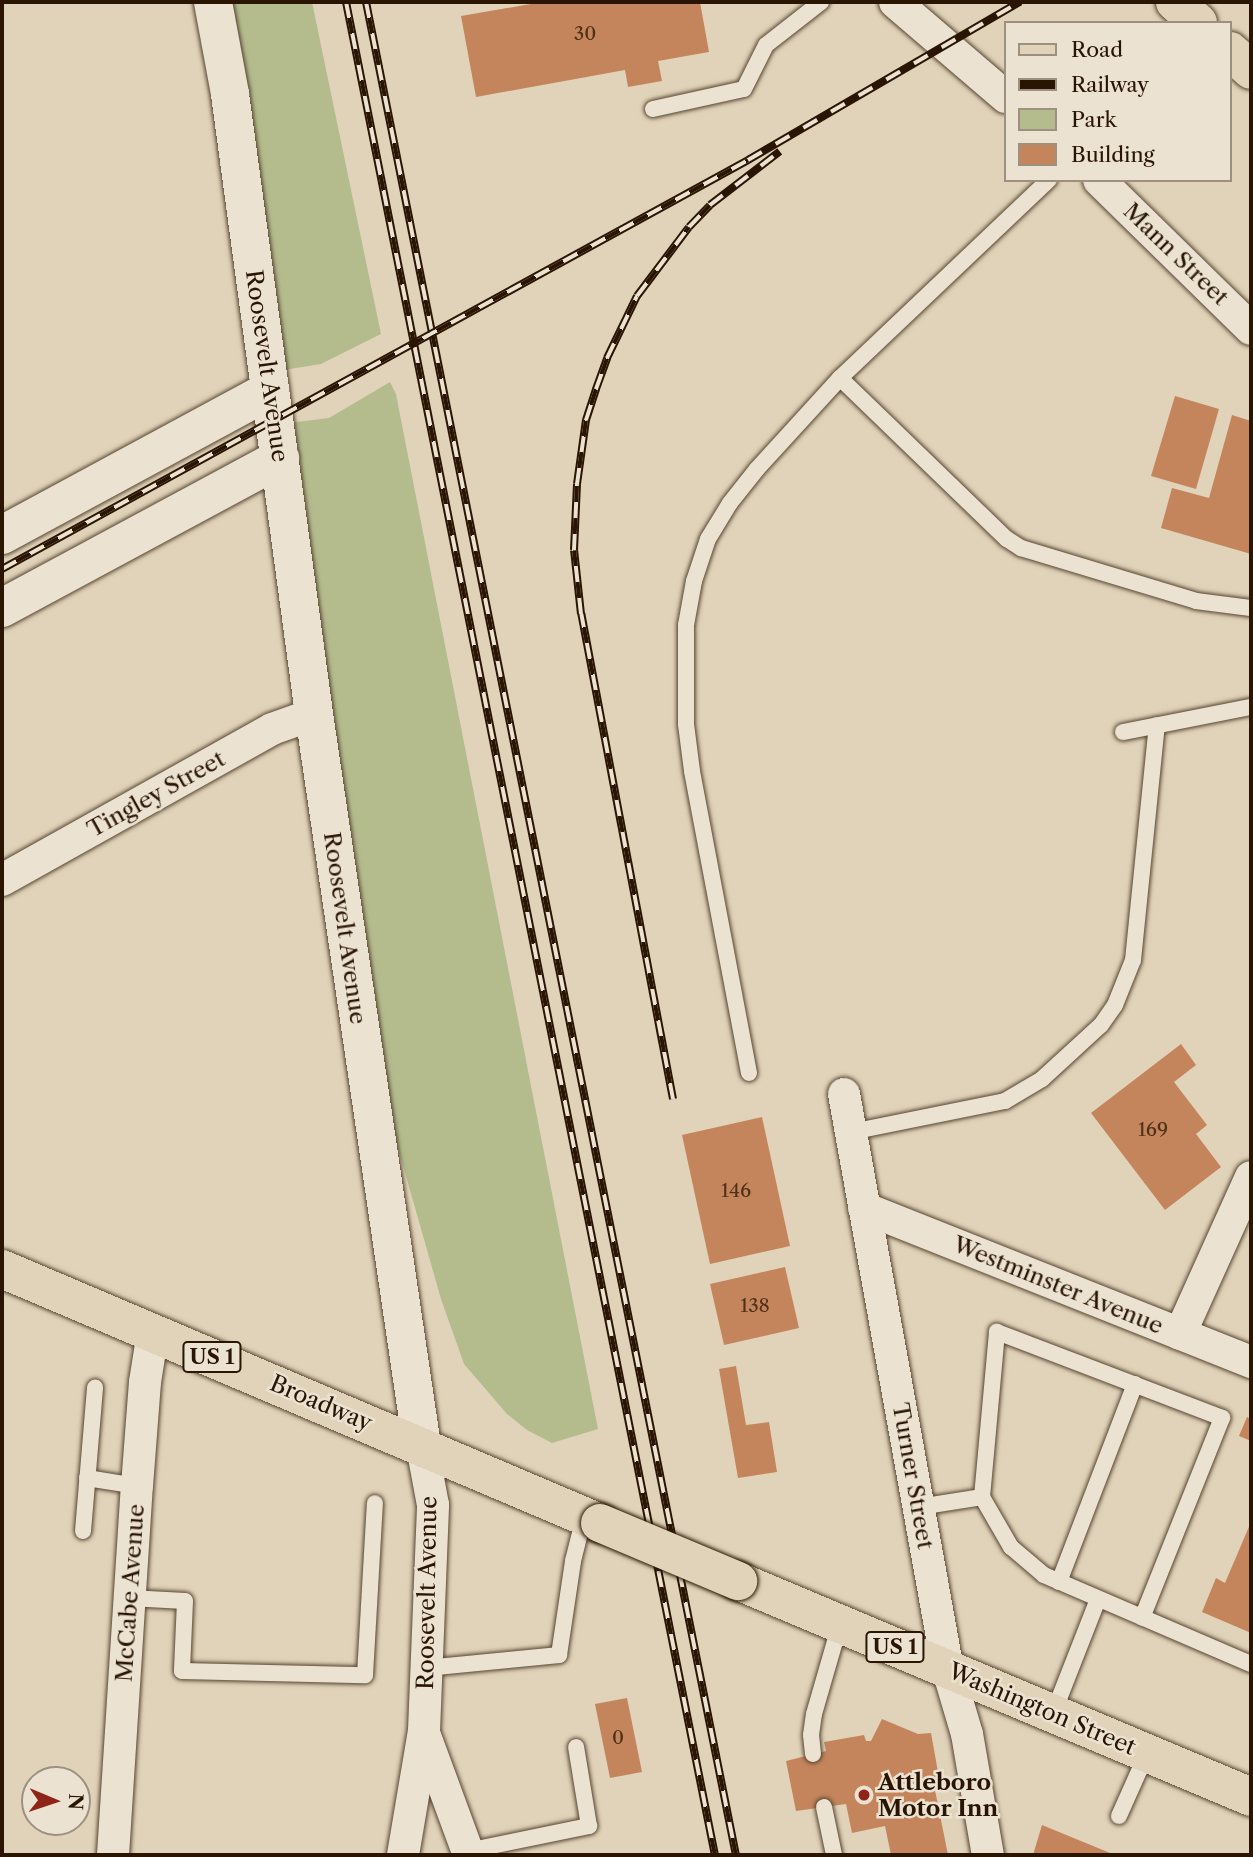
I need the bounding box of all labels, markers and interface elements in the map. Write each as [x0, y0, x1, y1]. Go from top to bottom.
legend [1004, 21, 1232, 182]
house number: 30 [574, 23, 596, 45]
text: Road [1071, 37, 1123, 62]
text: Railway [1071, 72, 1149, 97]
text: Park [1071, 107, 1117, 132]
text: Building [1071, 142, 1155, 167]
street label: Mann Street [1118, 197, 1234, 311]
street label: Roosevelt Avenue [240, 268, 294, 464]
street label: Tingley Street [82, 745, 230, 843]
street label: Roosevelt Avenue [318, 830, 372, 1026]
house number: 169 [1138, 1119, 1168, 1141]
house number: 146 [721, 1180, 751, 1202]
street label: Westminster Avenue [948, 1230, 1168, 1340]
house number: 138 [740, 1295, 770, 1317]
road number: US 1 [182, 1340, 242, 1374]
street label: Broadway [266, 1369, 376, 1437]
street label: Turner Street [887, 1400, 939, 1552]
street label: Roosevelt Avenue [412, 1495, 442, 1691]
street label: McCabe Avenue [110, 1503, 150, 1683]
road number: US 1 [865, 1630, 925, 1664]
street label: Washington Street [944, 1657, 1140, 1761]
house number: 0 [612, 1727, 624, 1749]
north arrow [21, 1766, 91, 1836]
place label: Attleboro Motor Inn [878, 1768, 999, 1822]
marker: Attleboro Motor Inn [856, 1787, 872, 1803]
text: N [64, 1793, 87, 1810]

